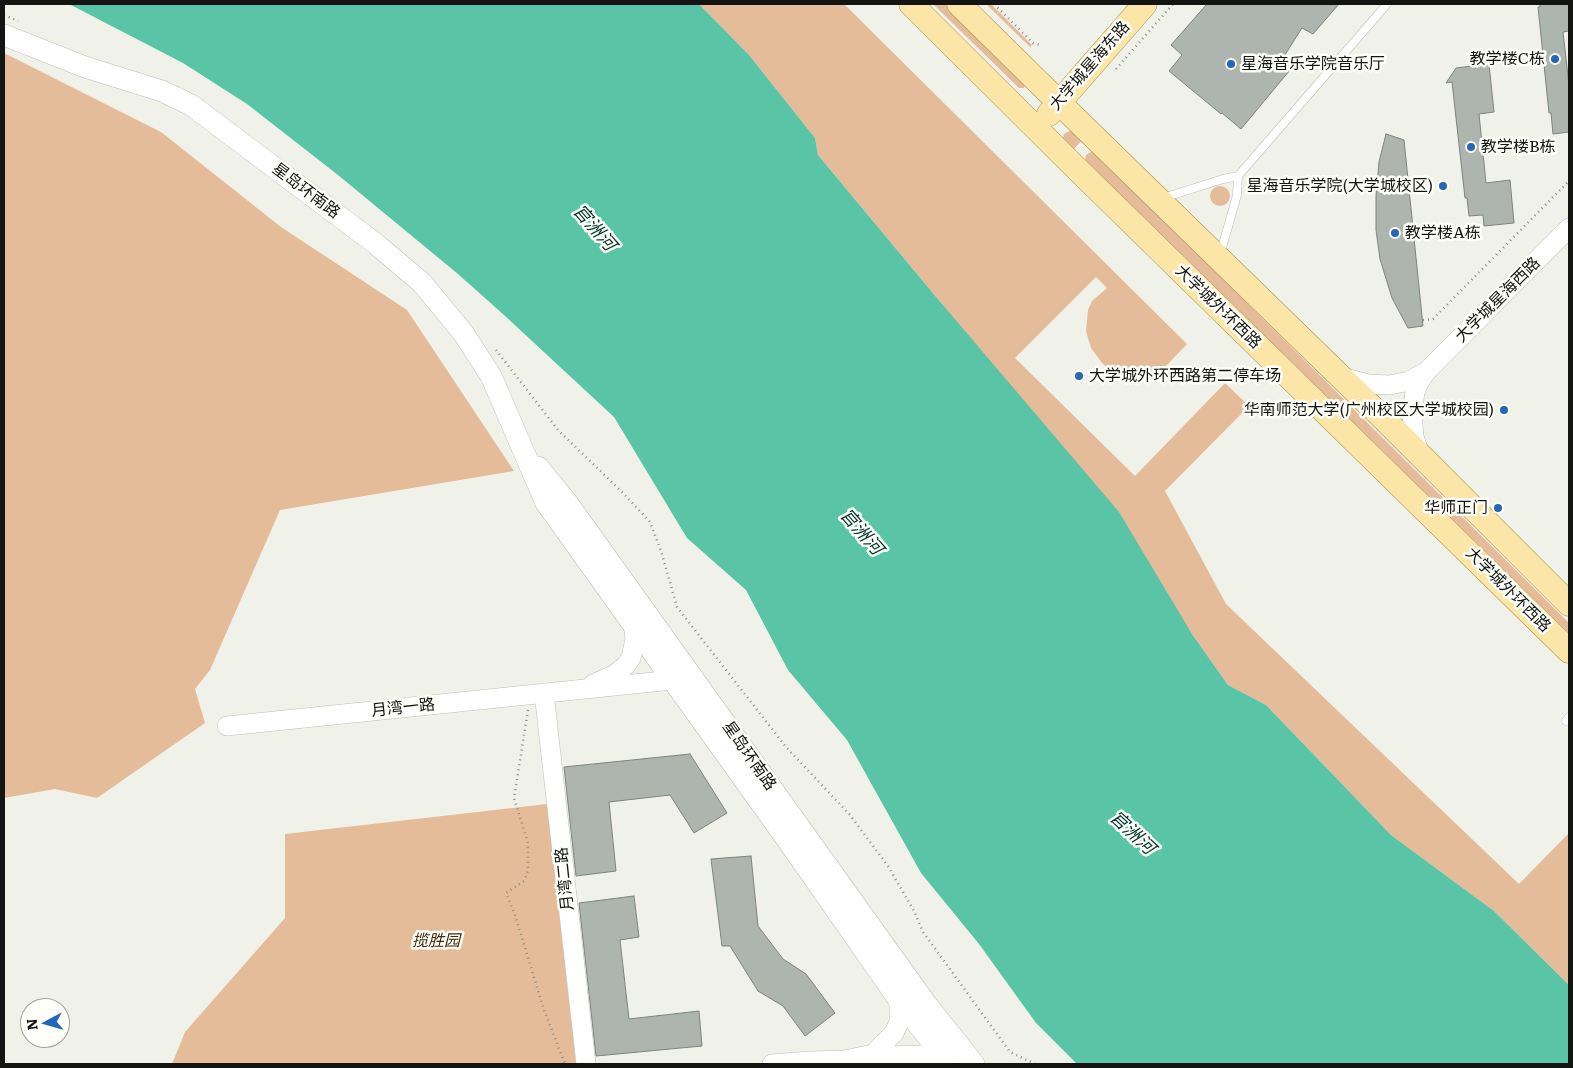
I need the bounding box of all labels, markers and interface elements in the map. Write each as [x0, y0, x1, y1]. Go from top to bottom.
street label: 大学城星海东路 [1046, 17, 1134, 115]
place label: 教学楼C栋 [1470, 49, 1545, 69]
marker: 教学楼C栋 [1549, 53, 1561, 65]
place label: 星海音乐学院音乐厅 [1241, 54, 1385, 74]
marker: 星海音乐学院音乐厅 [1225, 58, 1237, 70]
place label: 教学楼B栋 [1481, 137, 1556, 157]
marker: 教学楼B栋 [1465, 141, 1477, 153]
street label: 星岛环南路 [268, 159, 344, 223]
place label: 星海音乐学院(大学城校区) [1246, 176, 1433, 196]
marker: 星海音乐学院(大学城校区) [1437, 180, 1449, 192]
water label: 官洲河 [568, 201, 620, 255]
place label: 教学楼A栋 [1405, 223, 1481, 243]
marker: 教学楼A栋 [1389, 227, 1401, 239]
street label: 大学城星海西路 [1452, 254, 1544, 346]
street label: 大学城外环西路 [1171, 261, 1265, 353]
place label: 大学城外环西路第二停车场 [1089, 366, 1281, 386]
marker: 大学城外环西路第二停车场 [1073, 370, 1085, 382]
place label: 华南师范大学(广州校区大学城校园) [1243, 400, 1494, 420]
marker: 华南师范大学(广州校区大学城校园) [1498, 404, 1510, 416]
place label: 华师正门 [1424, 498, 1488, 518]
marker: 华师正门 [1492, 502, 1504, 514]
water label: 官洲河 [835, 505, 887, 559]
street label: 大学城外环西路 [1462, 544, 1554, 636]
street label: 月湾一路 [370, 695, 436, 721]
street label: 星岛环南路 [718, 718, 780, 794]
water label: 官洲河 [1105, 807, 1159, 859]
street label: 月湾二路 [552, 846, 578, 912]
park label: 揽胜园 [412, 931, 460, 951]
north arrow [20, 998, 70, 1048]
text: N [21, 1018, 42, 1031]

